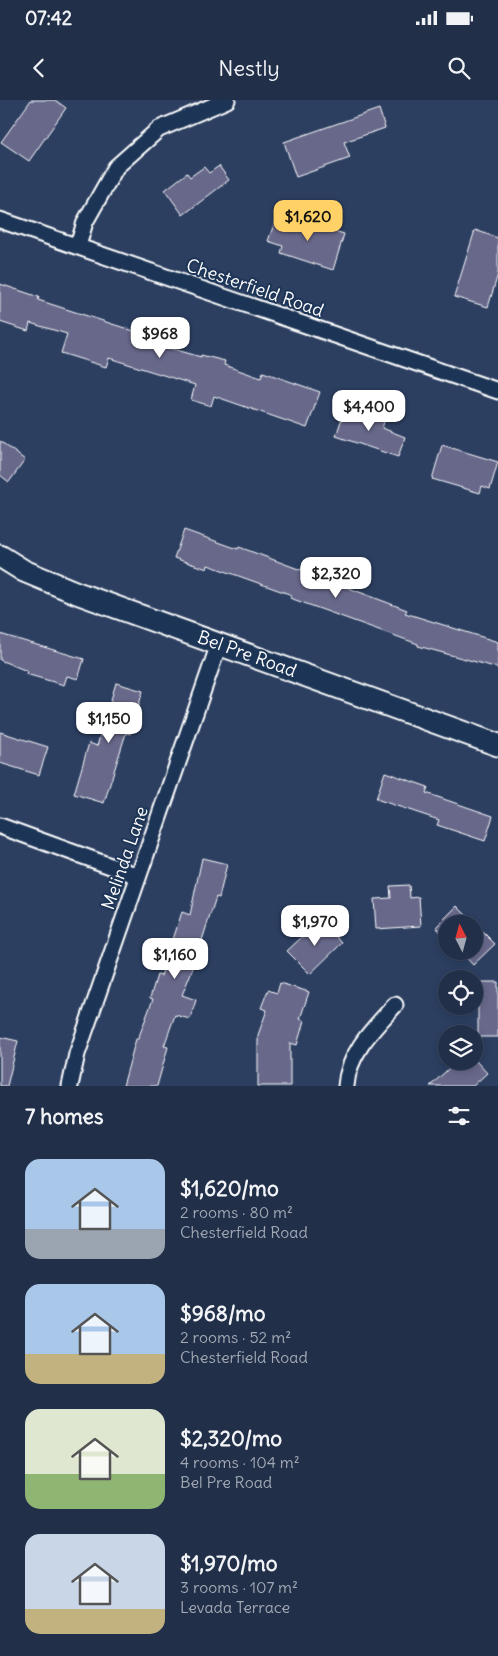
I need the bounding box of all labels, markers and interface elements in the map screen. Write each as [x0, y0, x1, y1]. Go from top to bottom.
text: 07:42 [25, 6, 72, 30]
icon: back [25, 54, 53, 82]
text: Nestly [218, 54, 280, 82]
icon: search [445, 54, 473, 82]
pin: $1,620 [267, 200, 349, 242]
text: $1,620 [285, 206, 331, 226]
street label: Chesterfield Road [183, 253, 327, 322]
pin: $968 [130, 316, 190, 359]
text: $968 [142, 323, 178, 343]
pin: $4,400 [328, 390, 410, 432]
text: $4,400 [343, 396, 395, 416]
pin: $2,320 [295, 556, 377, 599]
text: $2,320 [311, 563, 361, 583]
street label: Bel Pre Road [195, 625, 300, 682]
pin: $1,150 [68, 702, 150, 744]
text: $1,150 [87, 708, 131, 728]
street label: Melinda Lane [96, 803, 153, 913]
pin: $1,970 [274, 904, 356, 947]
text: $1,970 [292, 911, 338, 931]
north arrow [438, 915, 482, 960]
map controls [438, 915, 483, 1070]
pin: $1,160 [134, 938, 216, 980]
text: $1,160 [153, 944, 197, 964]
button: locate [438, 970, 483, 1015]
button: layers [438, 1025, 483, 1070]
icon: filters [445, 1102, 473, 1130]
text: 7 homes [25, 1103, 104, 1130]
text: $1,620/mo [180, 1175, 279, 1202]
icon: home [65, 1179, 125, 1239]
text: 2 rooms · 80 m² [180, 1202, 293, 1222]
text: Chesterfield Road [180, 1222, 308, 1242]
text: $968/mo [180, 1300, 266, 1327]
icon: home [65, 1304, 125, 1364]
text: 2 rooms · 52 m² [180, 1327, 291, 1347]
text: Chesterfield Road [180, 1347, 308, 1367]
text: $2,320/mo [180, 1425, 282, 1452]
icon: home [65, 1429, 125, 1489]
text: 4 rooms · 104 m² [180, 1452, 300, 1472]
text: Bel Pre Road [180, 1472, 272, 1492]
text: $1,970/mo [180, 1550, 278, 1577]
icon: home [65, 1554, 125, 1614]
text: 3 rooms · 107 m² [180, 1577, 298, 1597]
text: Levada Terrace [180, 1597, 290, 1617]

